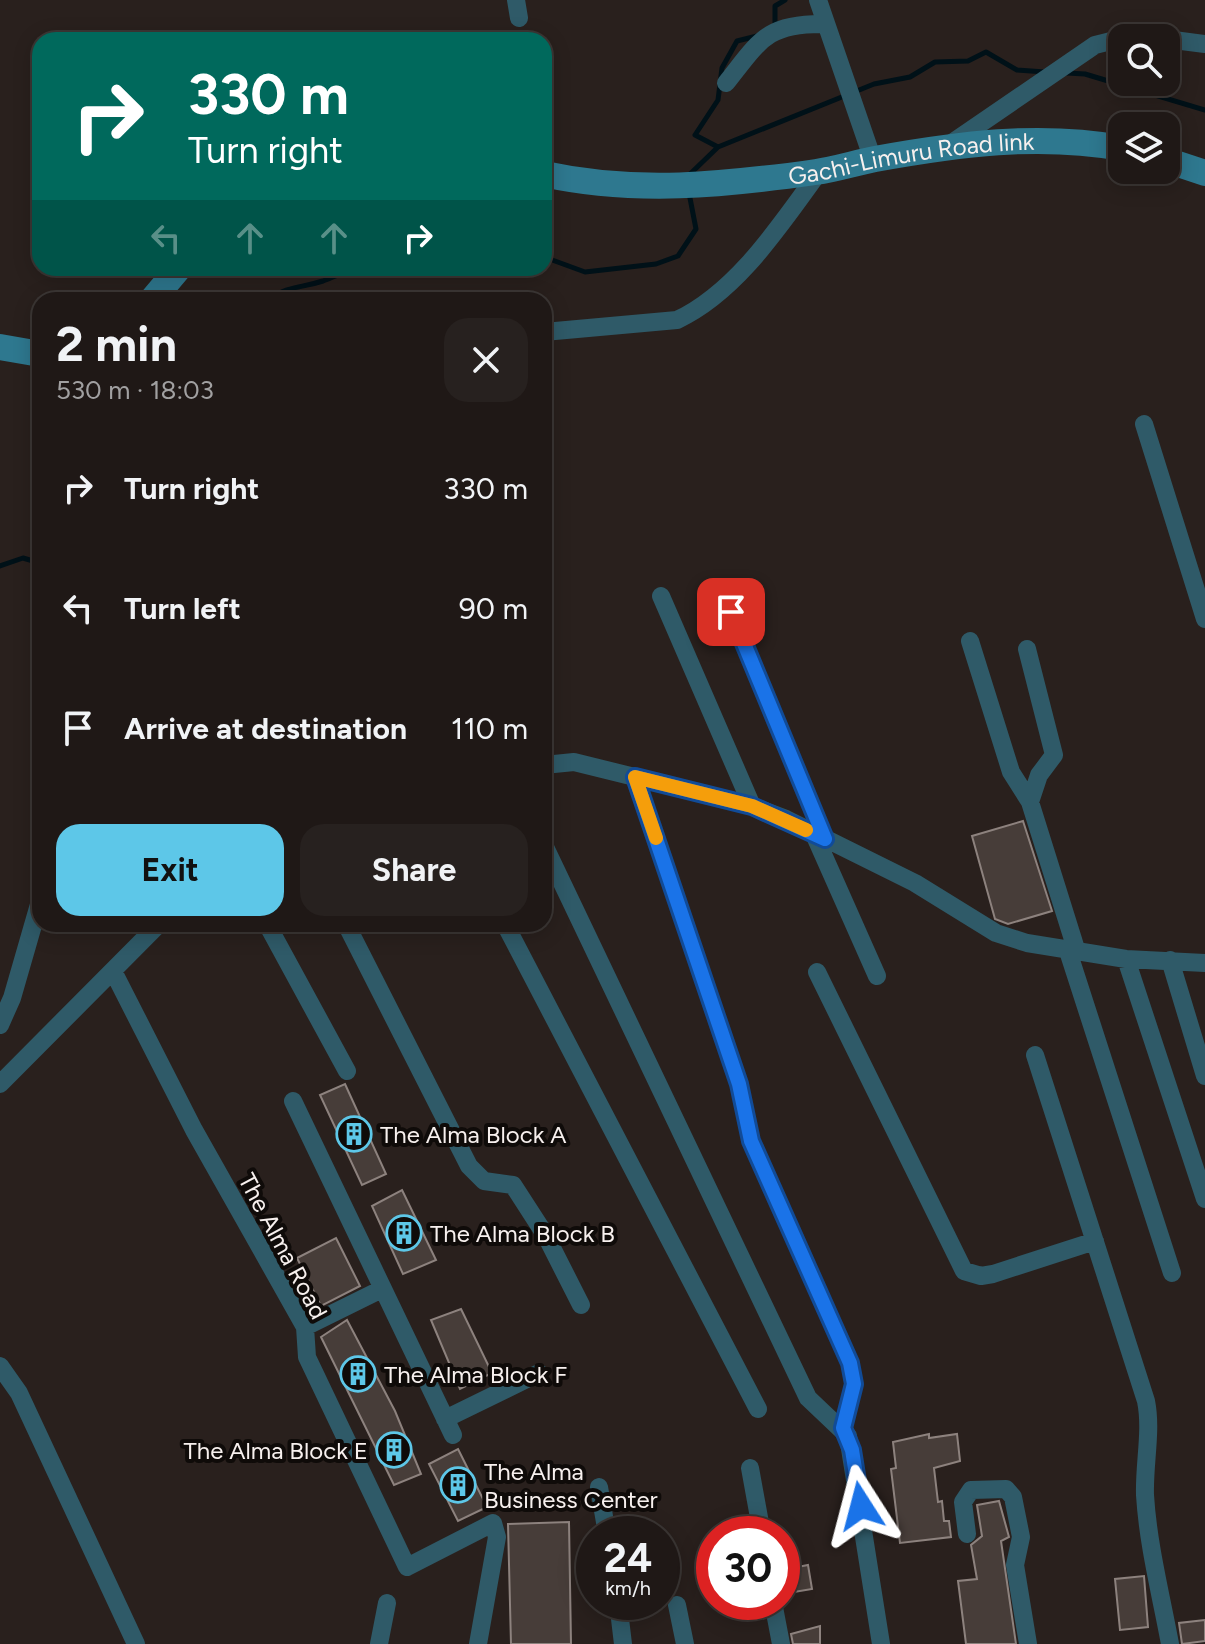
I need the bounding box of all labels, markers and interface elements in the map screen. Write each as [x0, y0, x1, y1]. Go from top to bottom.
map controls [1108, 24, 1180, 184]
button: search [1108, 24, 1180, 96]
text: 330 m [188, 61, 349, 128]
icon: right [56, 64, 160, 168]
button: layers [1108, 112, 1180, 184]
street label: Gachi-Limuru Road link [786, 126, 1035, 190]
text: Turn right [188, 129, 343, 172]
icon: left [144, 216, 188, 260]
icon: ahead [228, 216, 272, 260]
icon: ahead [312, 216, 356, 260]
icon: right [396, 216, 440, 260]
text: 2 min [56, 315, 177, 373]
button: close [444, 318, 528, 402]
text: 530 m · 18:03 [56, 374, 214, 406]
icon: right [56, 466, 100, 510]
text: Turn right [124, 470, 259, 507]
text: 330 m [443, 470, 528, 507]
pin [697, 578, 765, 646]
icon: left [56, 586, 100, 630]
text: Turn left [124, 590, 241, 627]
text: 90 m [459, 590, 528, 627]
icon: arrive [709, 590, 753, 634]
icon: arrive [56, 706, 100, 750]
text: Arrive at destination [124, 710, 407, 747]
text: 110 m [451, 710, 528, 747]
button: Exit [56, 824, 284, 916]
button: Share [300, 824, 528, 916]
building icon: The Alma Block A [335, 1115, 373, 1153]
place label: The Alma Block A [380, 1120, 567, 1149]
street label: The Alma Road [232, 1168, 334, 1324]
building icon: The Alma Block B [385, 1214, 423, 1252]
place label: The Alma Block B [430, 1219, 615, 1248]
building icon: The Alma Block F [339, 1355, 377, 1393]
place label: The Alma Block F [384, 1360, 567, 1389]
building icon: The Alma Block E [375, 1431, 413, 1469]
place label: The Alma Block E [184, 1436, 368, 1465]
place label: The Alma Business Center [484, 1457, 658, 1514]
position arrow [819, 1464, 903, 1548]
building icon: The Alma Business Center [439, 1466, 477, 1504]
speed limit sign: 30 [696, 1516, 800, 1620]
text: 24 [604, 1534, 652, 1582]
text: km/h [605, 1576, 651, 1600]

